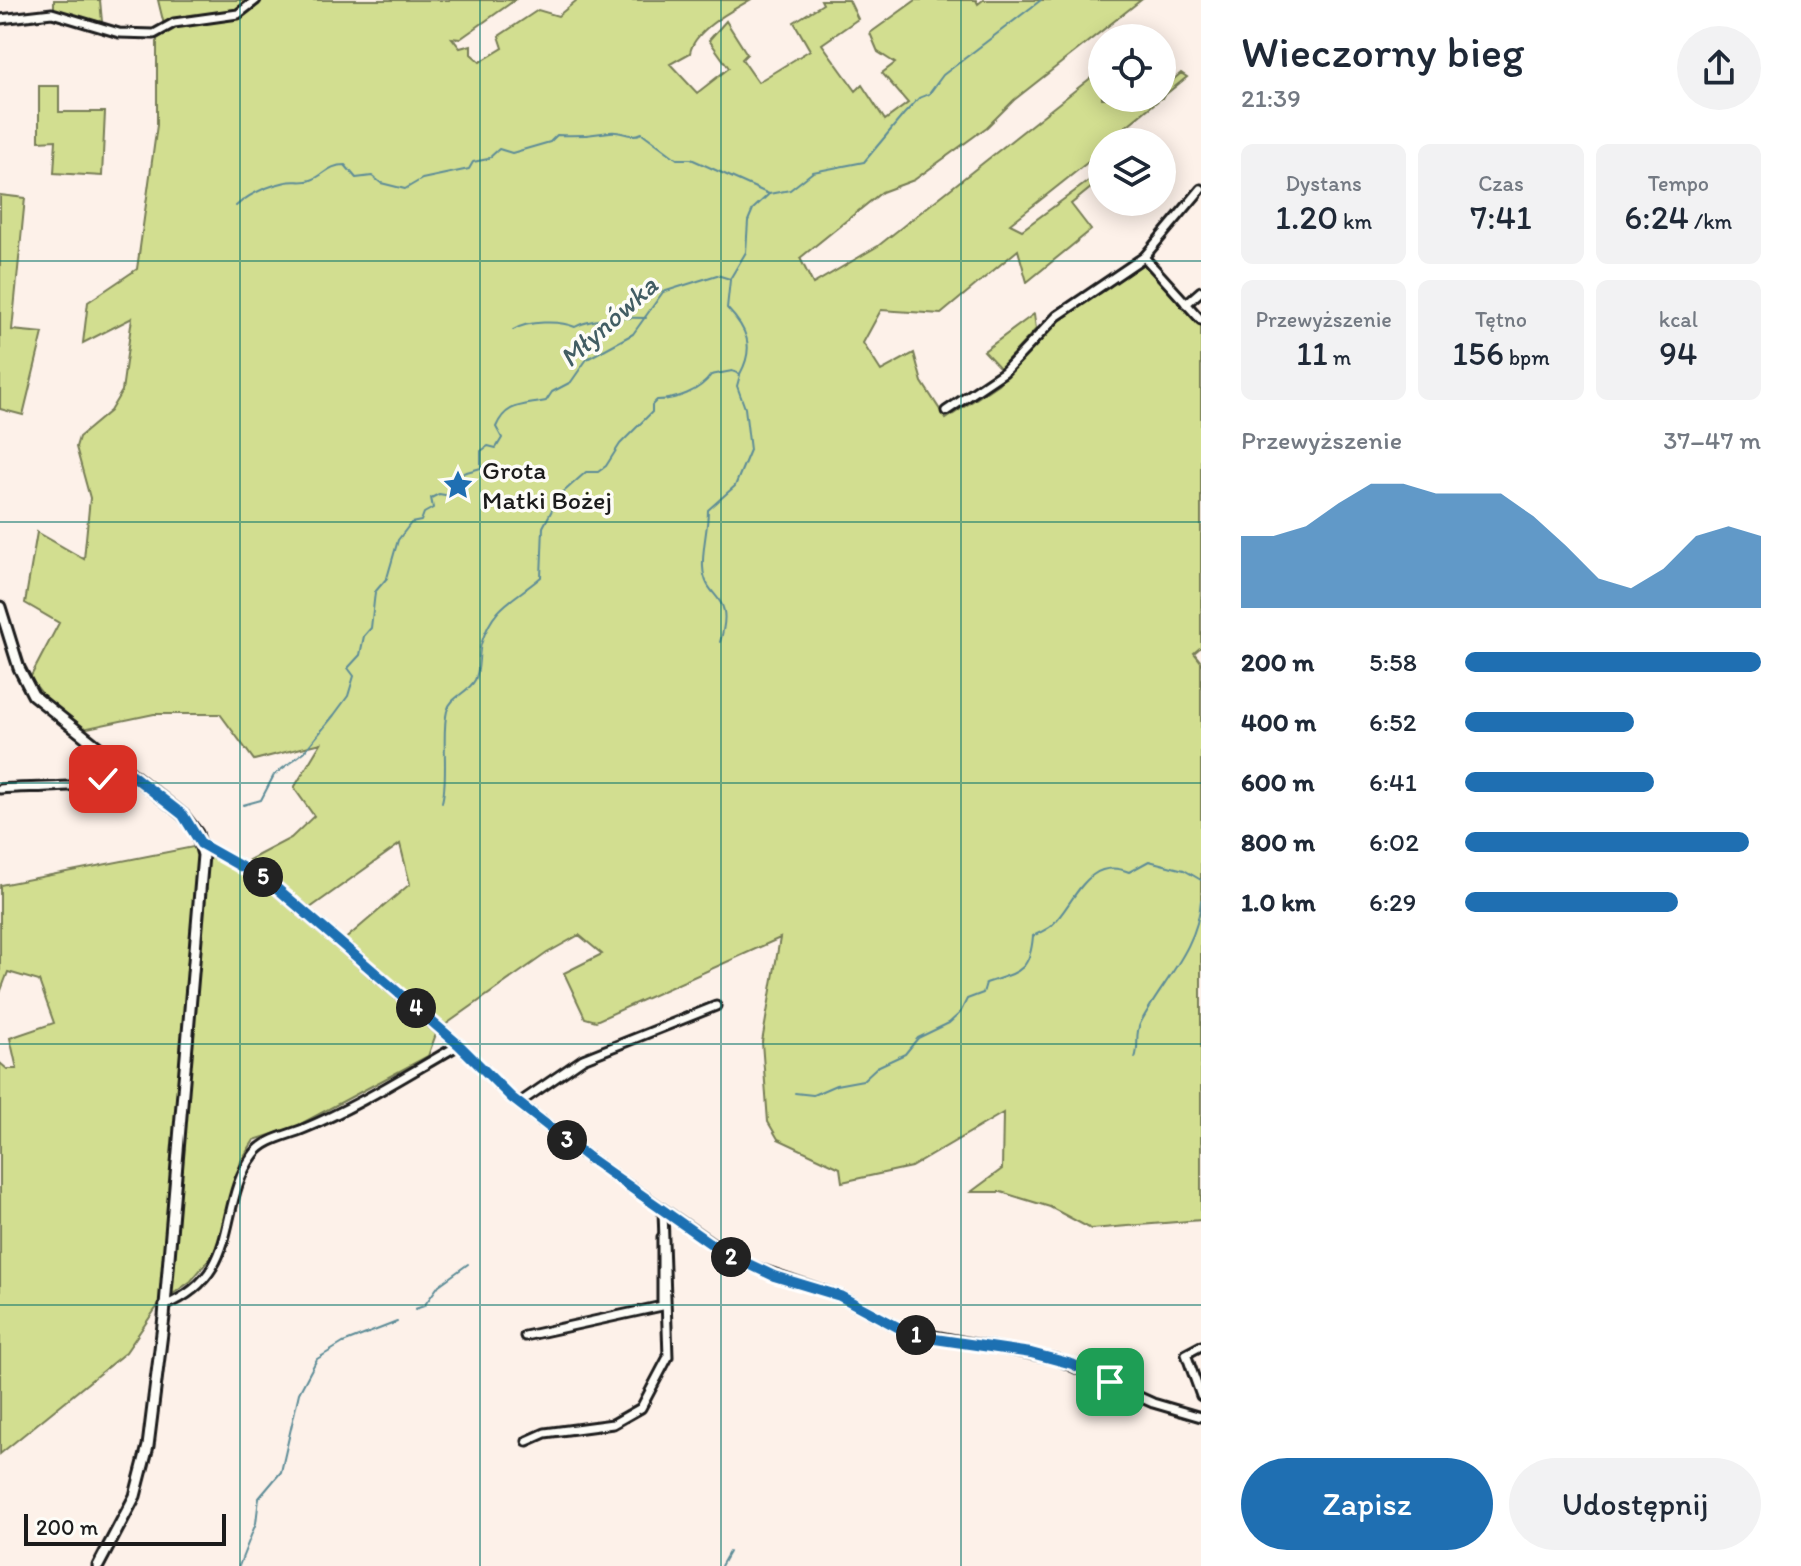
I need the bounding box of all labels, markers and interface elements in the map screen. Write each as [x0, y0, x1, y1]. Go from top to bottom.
map controls [1088, 24, 1176, 216]
button: locate [1088, 24, 1176, 112]
text: Wieczorny bieg [1241, 25, 1524, 78]
button: share [1677, 26, 1761, 110]
text: 21:39 [1241, 82, 1301, 114]
button: layers [1088, 128, 1176, 216]
text: Dystans [1285, 170, 1362, 197]
text: Czas [1478, 170, 1524, 197]
text: Tempo [1648, 170, 1709, 197]
text: 1.20 [1275, 197, 1338, 238]
text: 7:41 [1470, 197, 1532, 238]
text: 6:24 [1624, 197, 1689, 238]
text: km [1338, 208, 1372, 235]
text: /km [1689, 208, 1732, 235]
water label: Młynówka [552, 268, 664, 374]
text: Przewyższenie [1256, 306, 1392, 333]
text: Tętno [1475, 306, 1527, 333]
text: kcal [1659, 306, 1698, 333]
text: 11 [1296, 333, 1328, 374]
text: 156 [1452, 333, 1504, 374]
text: 94 [1659, 333, 1697, 374]
text: m [1328, 344, 1351, 371]
text: bpm [1504, 344, 1550, 371]
text: Przewyższenie [1241, 424, 1402, 456]
text: 37–47 m [1663, 424, 1761, 456]
place label: Grota Matki Bożej [482, 454, 612, 516]
place icon: Grota Matki Bożej [441, 468, 475, 502]
text: 200 m [1241, 646, 1314, 678]
text: 5:58 [1369, 646, 1417, 678]
text: 400 m [1241, 706, 1316, 738]
text: 6:52 [1369, 706, 1416, 738]
pin [69, 745, 137, 813]
icon: check [81, 757, 125, 801]
text: 600 m [1241, 766, 1315, 798]
text: 6:41 [1369, 766, 1417, 798]
text: 800 m [1241, 826, 1315, 858]
text: 6:02 [1369, 826, 1419, 858]
pin: 5 [243, 857, 283, 897]
text: 5 [257, 863, 269, 890]
text: 1.0 km [1241, 886, 1316, 918]
text: 6:29 [1369, 886, 1416, 918]
pin: 4 [396, 988, 436, 1028]
text: 4 [409, 994, 423, 1021]
pin: 3 [547, 1120, 587, 1160]
text: 3 [561, 1126, 573, 1153]
pin: 2 [711, 1237, 751, 1277]
text: 2 [725, 1243, 737, 1270]
pin: 1 [896, 1315, 936, 1355]
text: 1 [911, 1321, 921, 1348]
pin [1076, 1348, 1144, 1416]
icon: arrive [1088, 1360, 1132, 1404]
button: Zapisz [1241, 1458, 1493, 1550]
button: Udostępnij [1509, 1458, 1761, 1550]
scale bar [24, 1510, 226, 1546]
text: 200 m [36, 1514, 98, 1541]

